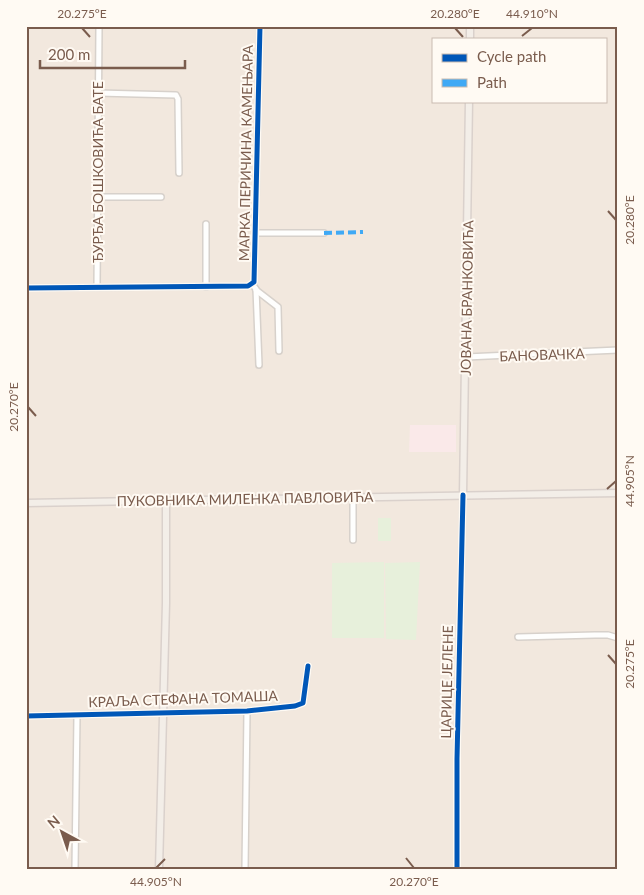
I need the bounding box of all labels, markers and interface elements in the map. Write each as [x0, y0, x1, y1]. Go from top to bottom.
text: 20.275°E [57, 6, 107, 21]
text: 20.280°E [430, 6, 480, 21]
text: 44.910°N [506, 6, 558, 21]
scale bar [40, 38, 185, 70]
legend [432, 38, 606, 102]
street label: МАРКА ПЕРИЧИНА КАМЕЊАРА [235, 44, 256, 261]
text: 200 m [48, 45, 90, 63]
text: Cycle path [477, 47, 546, 65]
text: Path [477, 73, 507, 91]
street label: ЂУРЂА БОШКОВИЋА БАТЕ [89, 81, 106, 263]
text: 20.280°E [622, 195, 637, 245]
street label: ЈОВАНА БРАНКОВИЋА [457, 220, 476, 376]
street label: БАНОВАЧКА [499, 344, 586, 364]
text: 20.270°E [6, 382, 21, 432]
text: 44.905°N [622, 455, 637, 507]
street label: ПУКОВНИКА МИЛЕНКА ПАВЛОВИЋА [116, 488, 374, 509]
street label: ЦАРИЦЕ ЈЕЛЕНЕ [437, 625, 456, 739]
text: 20.275°E [622, 639, 637, 689]
street label: КРАЉА СТЕФАНА ТОМАША [88, 687, 279, 710]
north arrow [38, 808, 88, 858]
text: N [44, 812, 63, 832]
text: 44.905°N [130, 874, 182, 889]
text: 20.270°E [389, 874, 439, 889]

